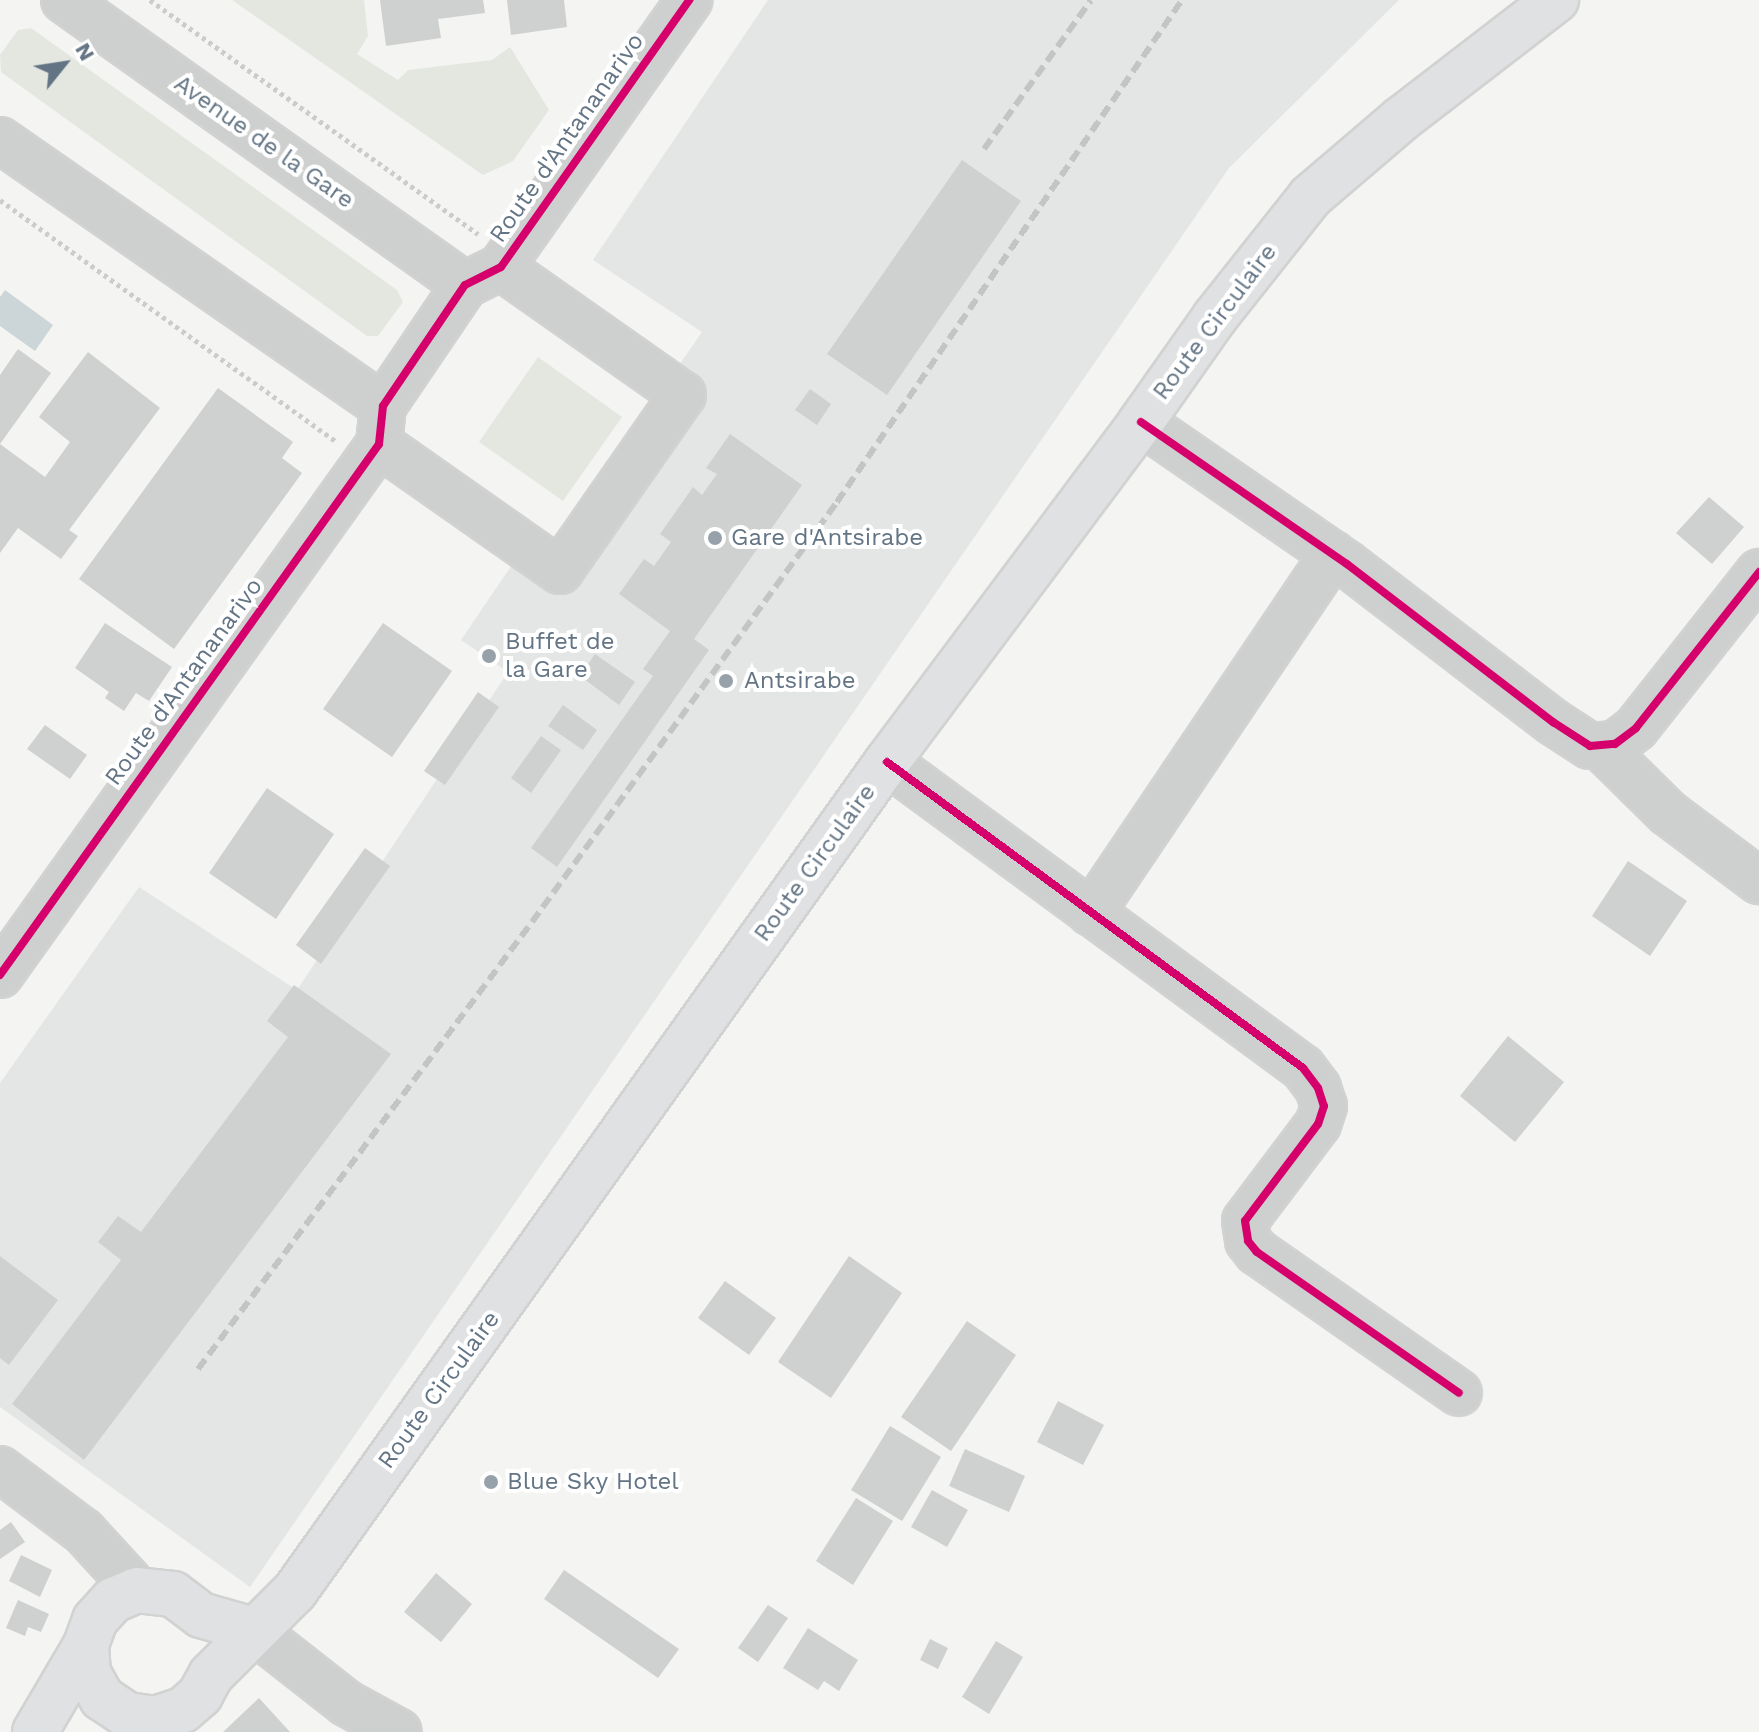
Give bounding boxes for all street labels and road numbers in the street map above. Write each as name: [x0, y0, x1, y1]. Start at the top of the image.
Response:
street label: Route d'Antananarivo: [484, 28, 650, 248]
street label: Avenue de la Gare: [168, 69, 360, 215]
street label: Route Circulaire: [1147, 238, 1283, 406]
street label: Route d'Antananarivo: [99, 573, 269, 791]
street label: Route Circulaire: [748, 779, 882, 947]
street label: Route Circulaire: [372, 1306, 506, 1474]

